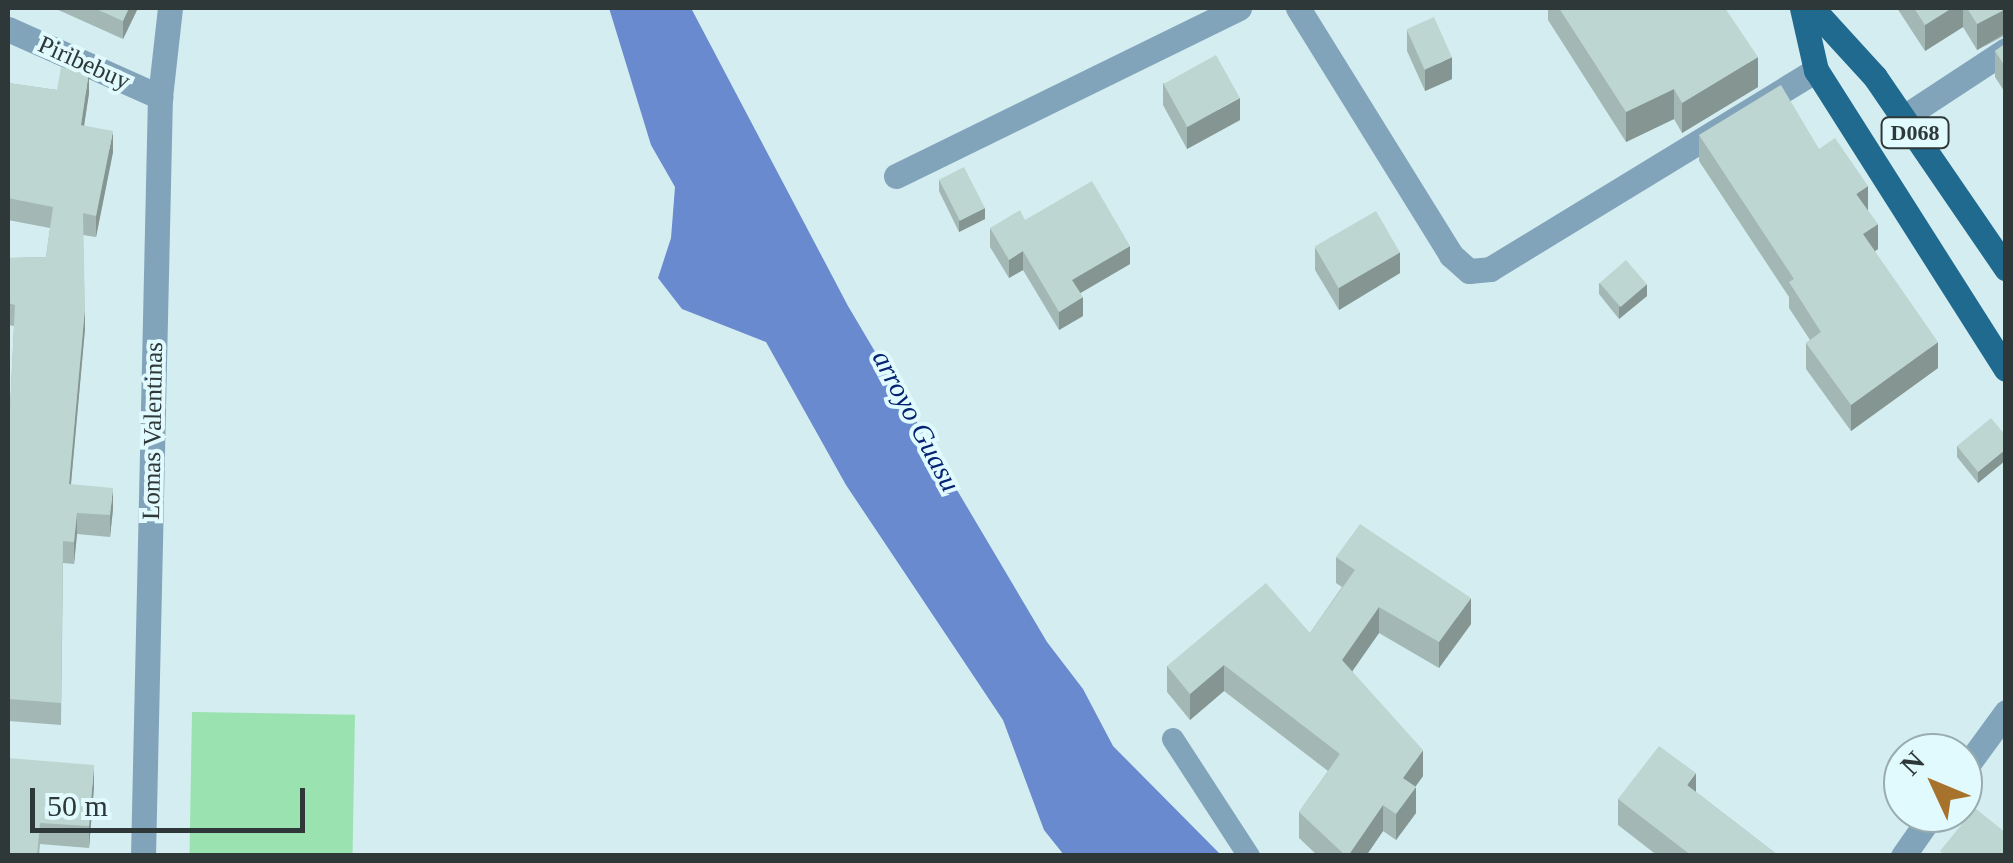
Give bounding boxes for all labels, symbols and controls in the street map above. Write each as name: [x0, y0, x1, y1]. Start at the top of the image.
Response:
street label: Piribebuy: [33, 30, 135, 96]
road number: D068: [1880, 116, 1950, 150]
street label: Lomas Valentinas: [136, 342, 170, 520]
water label: arroyo Guasu: [865, 345, 967, 497]
north arrow: [1883, 733, 1983, 833]
text: N: [1894, 745, 1931, 781]
scale bar: [35, 768, 310, 830]
text: 50 m: [47, 789, 108, 822]

